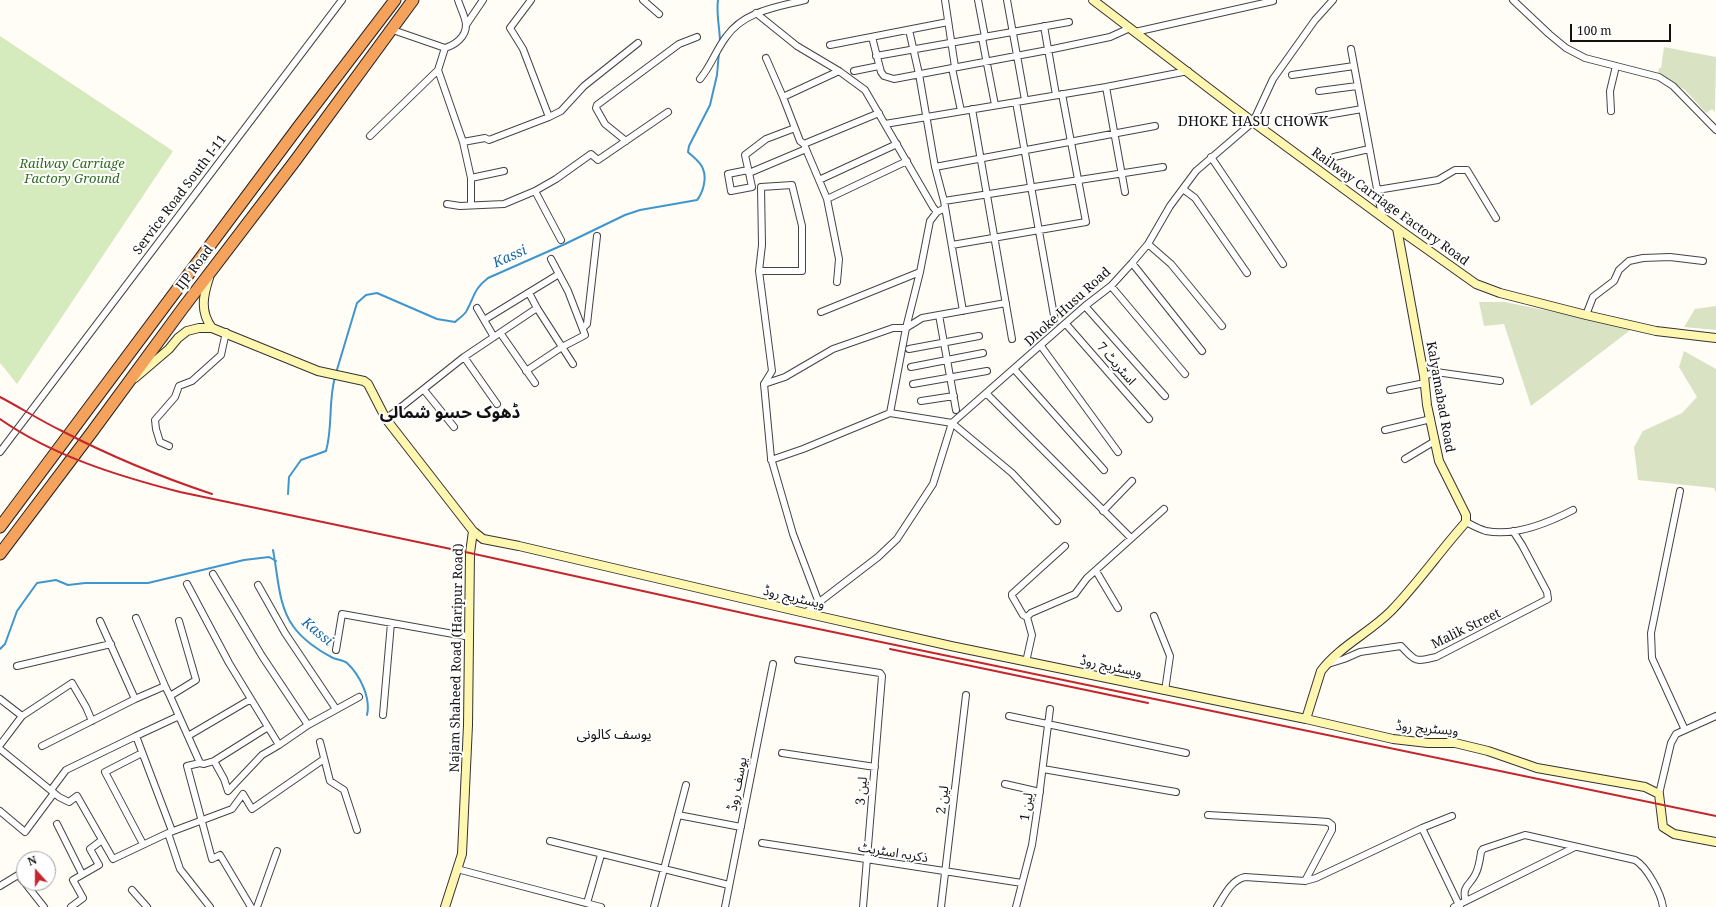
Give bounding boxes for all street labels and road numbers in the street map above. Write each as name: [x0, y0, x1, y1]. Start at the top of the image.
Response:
street label: Service Road South I-11: [130, 132, 230, 258]
street label: Railway Carriage Factory Road: [1308, 145, 1472, 269]
street label: IJP Road: [173, 243, 217, 293]
street label: Dhoke Husu Road: [1022, 264, 1114, 350]
street label: اسٹریٹ 7: [1093, 339, 1139, 389]
street label: Kalyamabad Road: [1423, 340, 1457, 454]
street label: Najam Shaheed Road (Haripur Road): [447, 543, 467, 773]
street label: ویسٹریج روڈ: [762, 583, 826, 613]
street label: Malik Street: [1429, 606, 1503, 652]
street label: ویسٹریج روڈ: [1079, 653, 1143, 681]
street label: ویسٹریج روڈ: [1395, 718, 1459, 740]
street label: یوسف روڈ: [725, 756, 751, 812]
street label: لین 3: [853, 776, 871, 806]
street label: لین 2: [934, 785, 952, 815]
street label: لین 1: [1017, 792, 1037, 822]
street label: ذکریہ اسٹریٹ: [857, 840, 929, 866]

